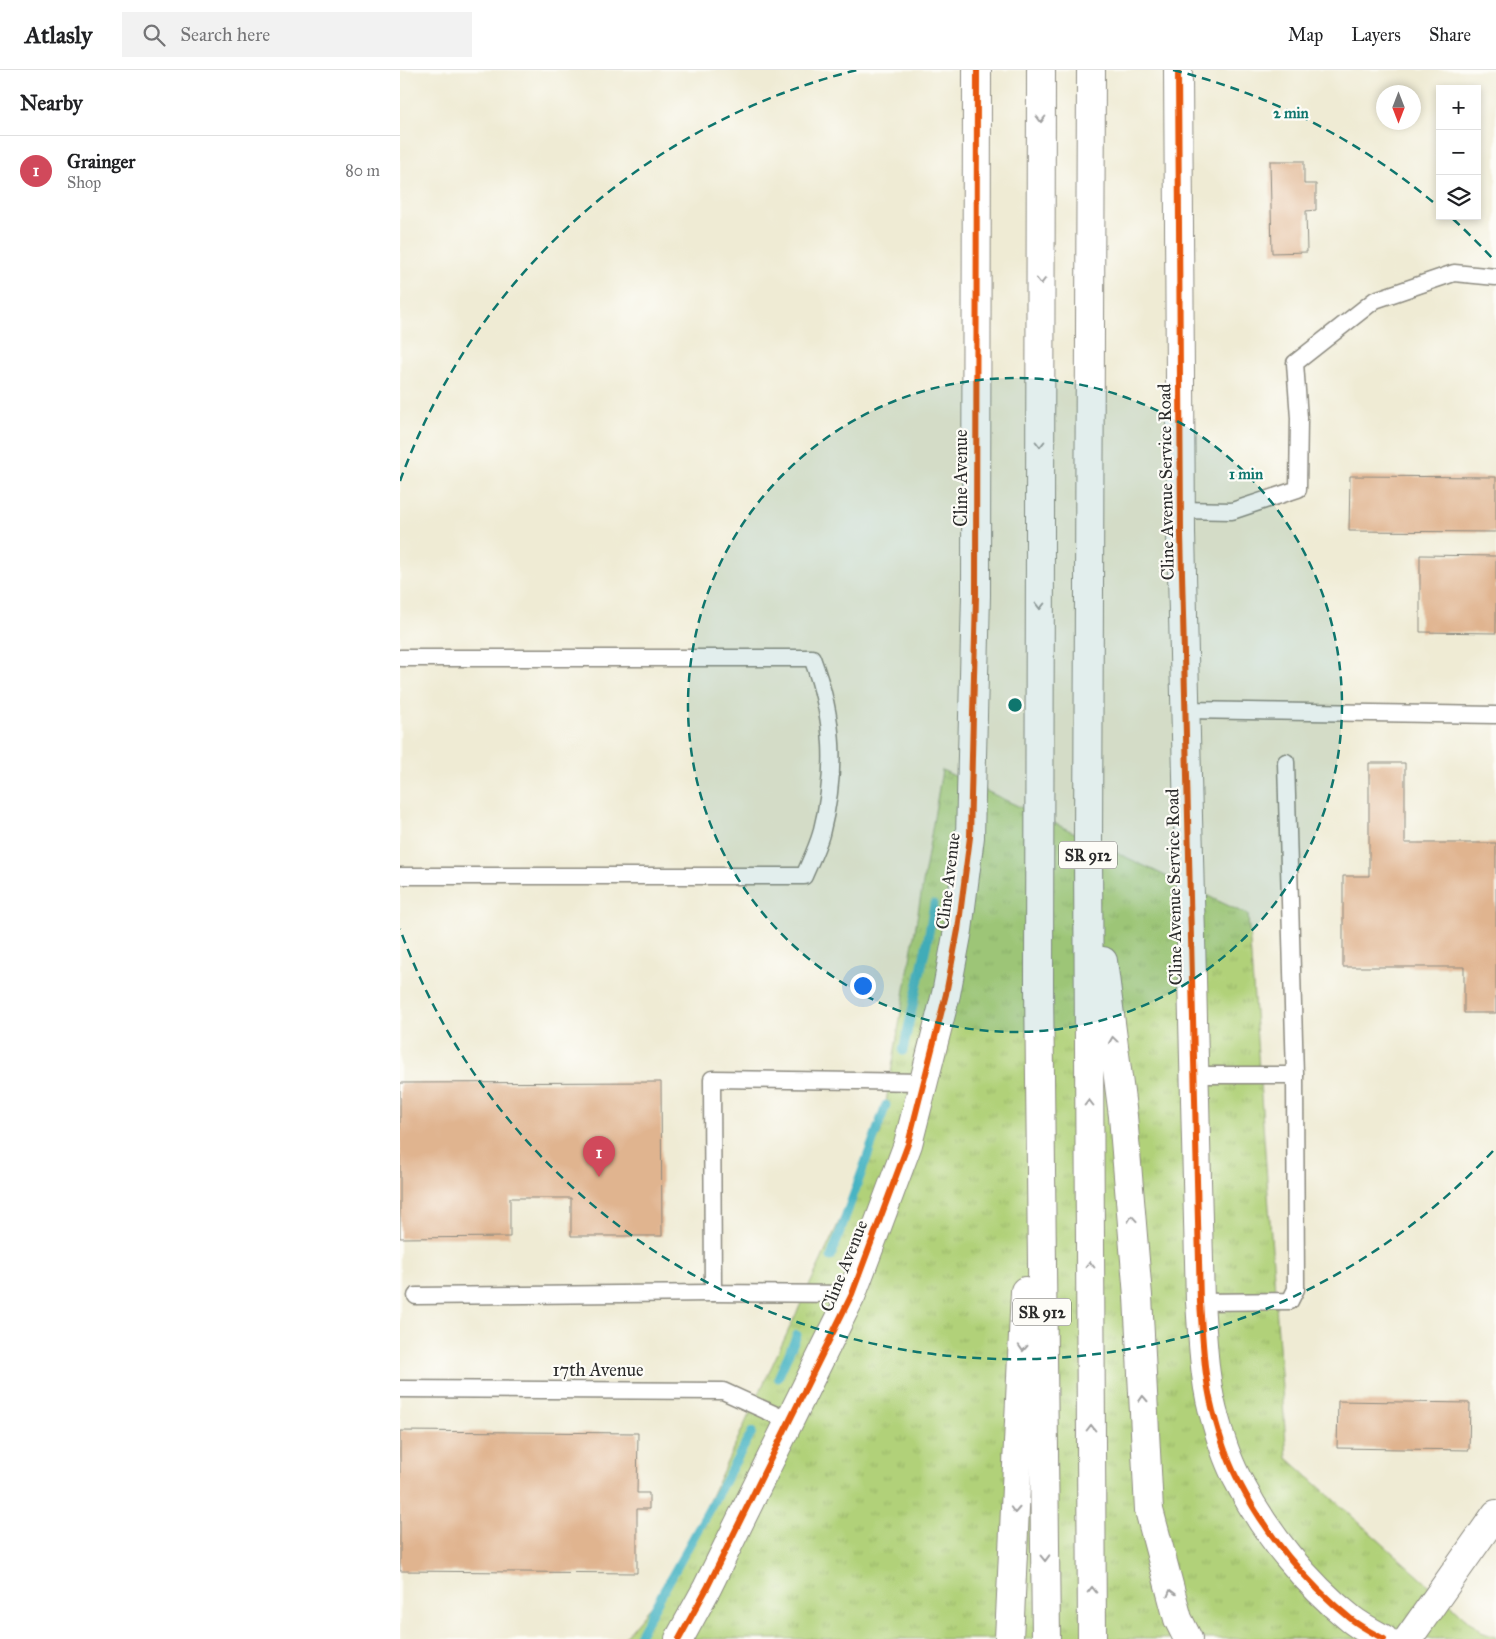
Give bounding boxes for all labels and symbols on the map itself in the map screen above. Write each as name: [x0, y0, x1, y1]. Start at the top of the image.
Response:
north arrow: [1376, 85, 1421, 130]
text: 2 min: [1273, 104, 1310, 122]
one-way arrow: [1036, 115, 1046, 123]
one-way arrow: [1036, 278, 1046, 285]
street label: Cline Avenue Service Road: [1153, 383, 1179, 581]
street label: Cline Avenue: [950, 429, 972, 527]
one-way arrow: [1035, 440, 1045, 448]
text: 1 min: [1229, 465, 1264, 483]
one-way arrow: [1035, 602, 1045, 610]
centre of rings: [1006, 696, 1024, 714]
street label: Cline Avenue Service Road: [1161, 788, 1187, 986]
street label: Cline Avenue: [931, 831, 965, 931]
road number: SR 912: [1059, 842, 1117, 868]
your location: [850, 973, 876, 999]
one-way arrow: [1109, 1036, 1119, 1045]
one-way arrow: [1084, 1099, 1094, 1106]
pin: 1: [583, 1136, 615, 1177]
one-way arrow: [1126, 1215, 1137, 1223]
street label: Cline Avenue: [816, 1217, 872, 1315]
one-way arrow: [1085, 1261, 1095, 1269]
road number: SR 912: [1013, 1298, 1071, 1326]
one-way arrow: [1017, 1344, 1028, 1352]
street label: 17th Avenue: [552, 1359, 644, 1381]
one-way arrow: [1138, 1395, 1149, 1403]
one-way arrow: [1086, 1424, 1096, 1432]
one-way arrow: [1010, 1506, 1021, 1514]
one-way arrow: [1040, 1554, 1050, 1562]
one-way arrow: [1087, 1586, 1097, 1594]
one-way arrow: [1166, 1589, 1177, 1598]

